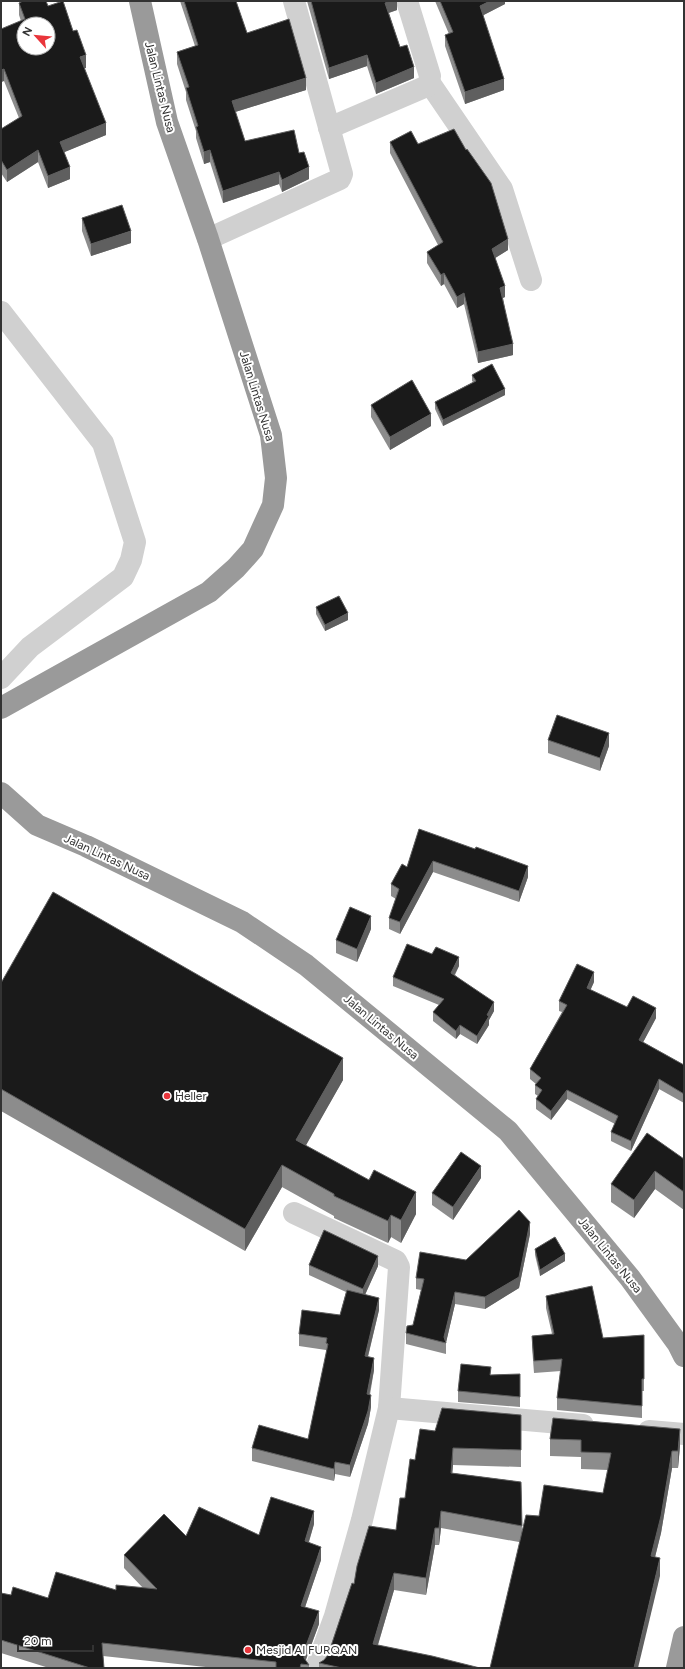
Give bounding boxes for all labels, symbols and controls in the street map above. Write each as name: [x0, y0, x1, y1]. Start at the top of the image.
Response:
north arrow: [16, 16, 56, 56]
text: N: [20, 25, 35, 38]
street label: Jalan Lintas Nusa: [142, 40, 178, 134]
street label: Jalan Lintas Nusa: [237, 349, 277, 443]
street label: Jalan Lintas Nusa: [62, 831, 152, 883]
street label: Jalan Lintas Nusa: [341, 992, 421, 1062]
place label: Heller: [175, 1089, 206, 1103]
marker: Heller: [162, 1091, 172, 1101]
street label: Jalan Lintas Nusa: [575, 1214, 645, 1296]
scale bar: [18, 1627, 93, 1653]
text: 20 m: [24, 1634, 52, 1648]
place label: Mesjid Al FURQAN: [256, 1643, 357, 1657]
marker: Mesjid Al FURQAN: [243, 1645, 253, 1655]

